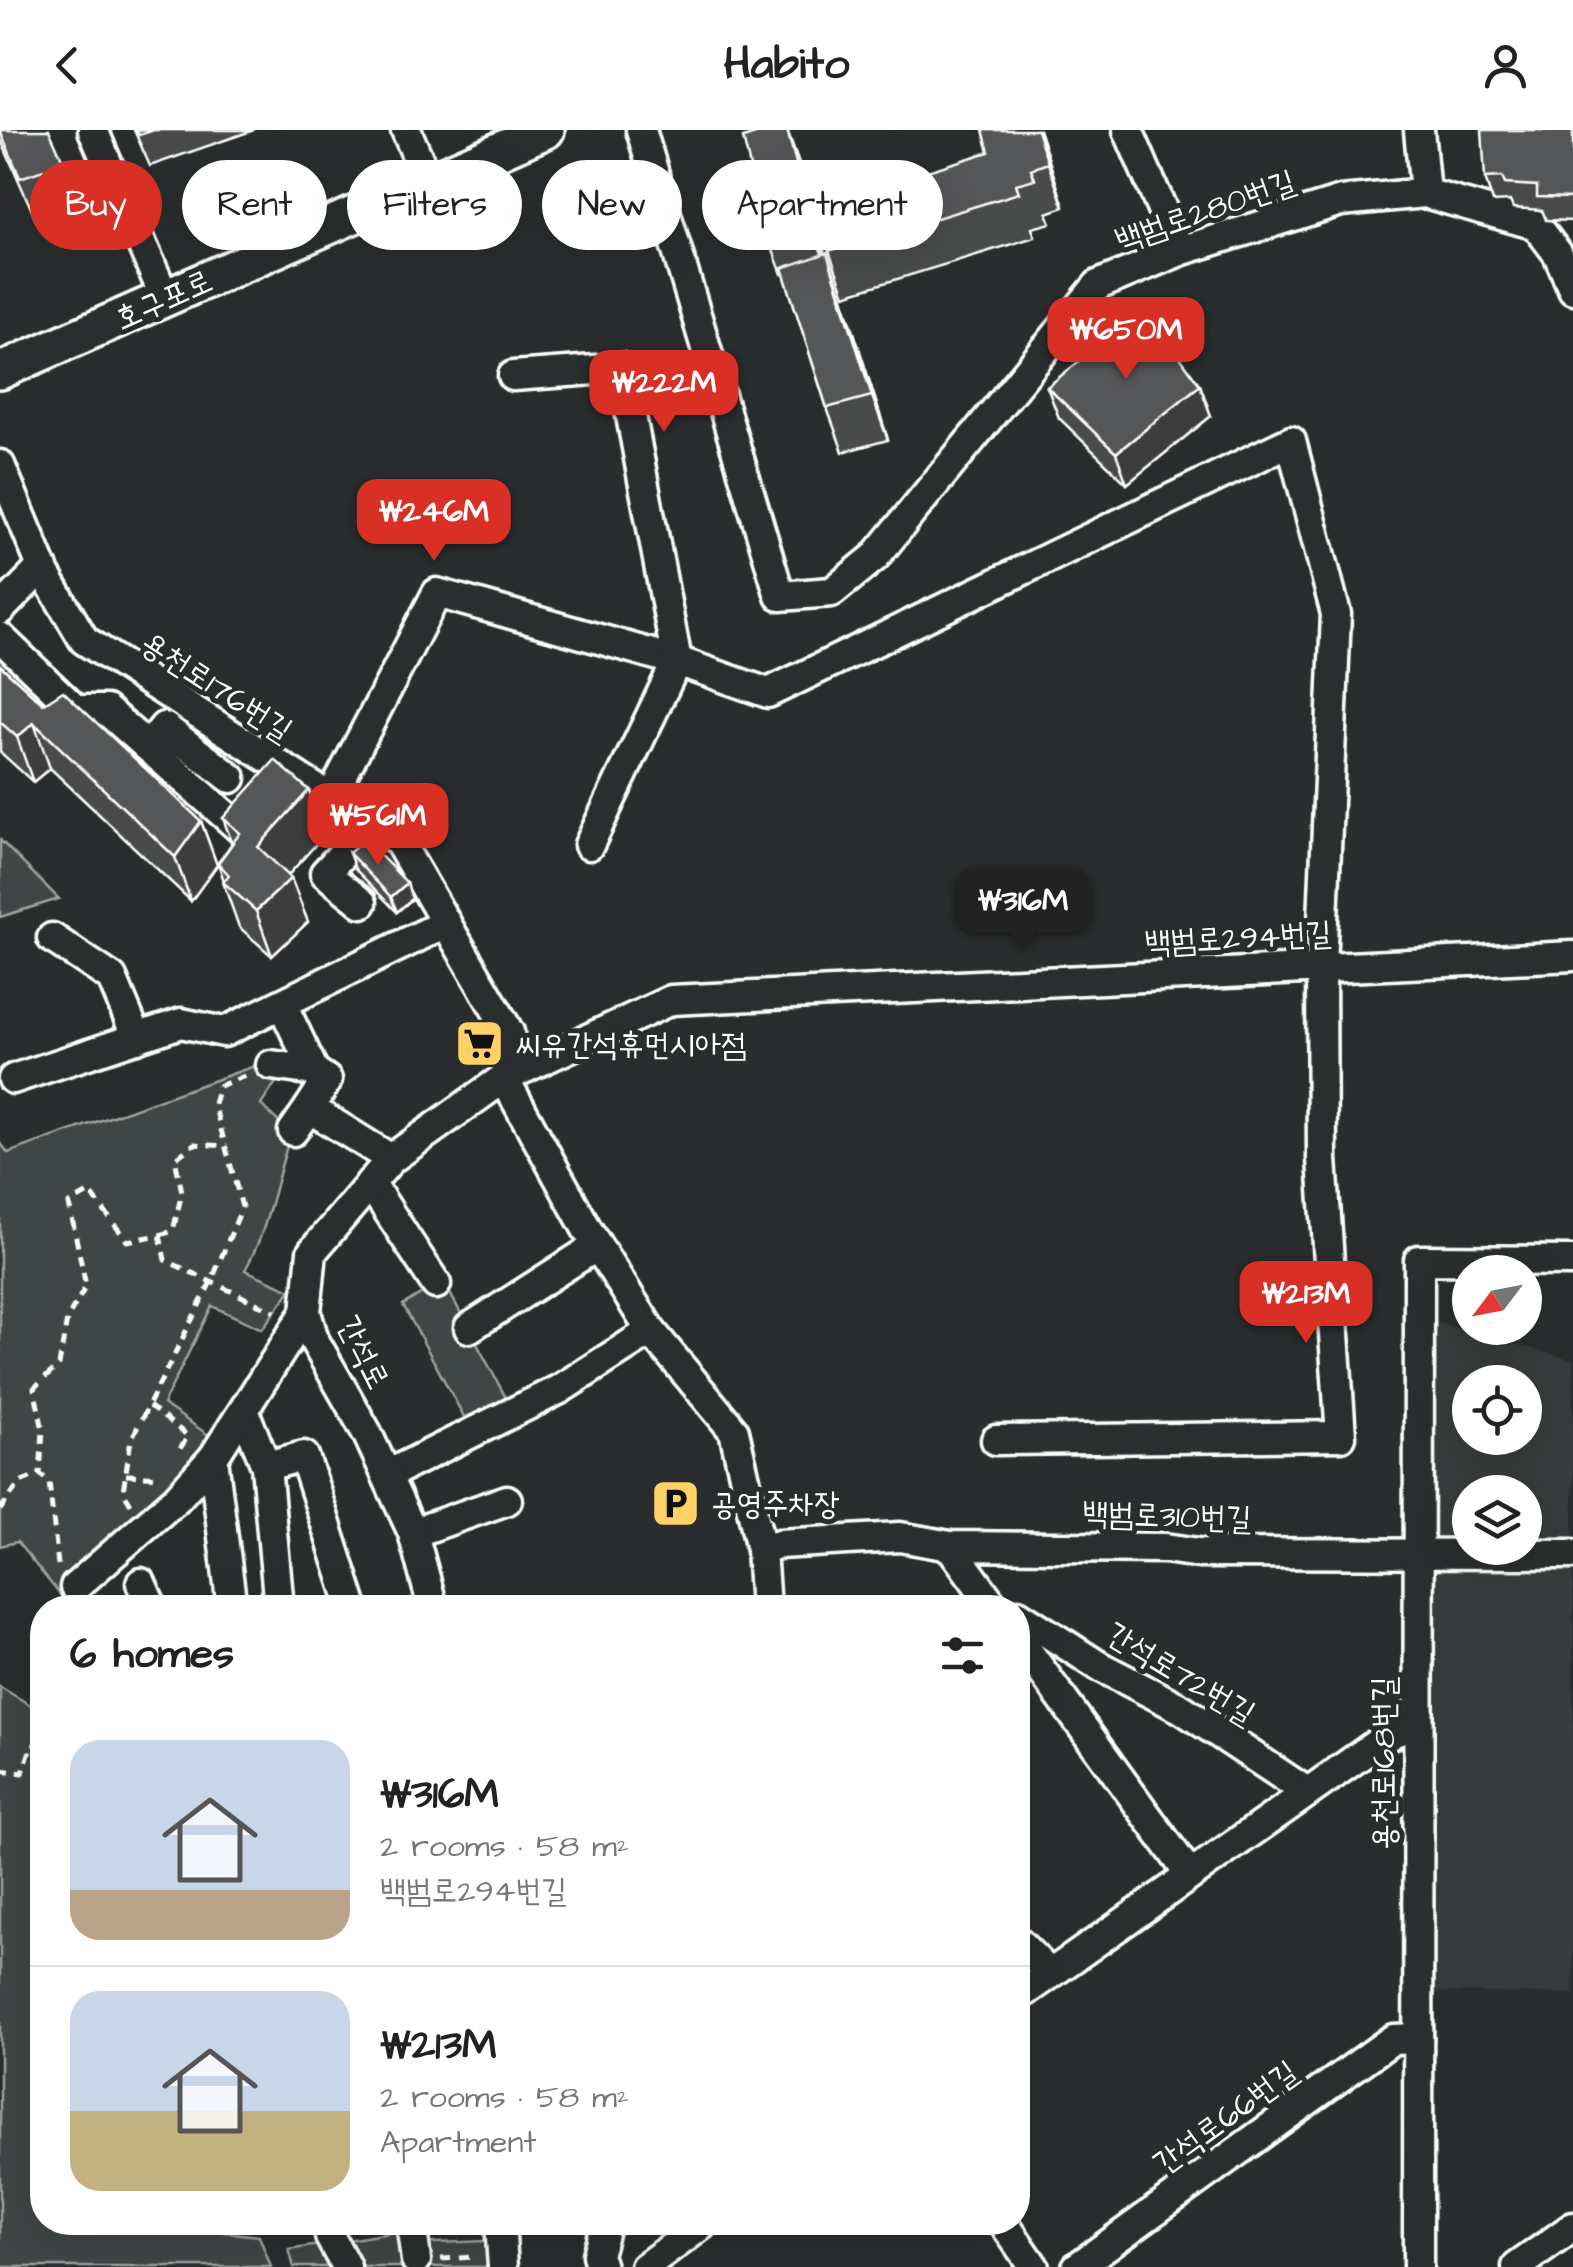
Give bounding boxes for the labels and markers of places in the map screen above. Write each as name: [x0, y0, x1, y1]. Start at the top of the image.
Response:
pin: ₩650M: [1056, 297, 1196, 382]
pin: ₩222M: [594, 350, 734, 435]
pin: ₩246M: [364, 479, 504, 564]
pin: ₩561M: [308, 783, 448, 868]
pin: ₩316M: [953, 868, 1093, 953]
supermarket icon: 씨유간석휴먼시아점: [454, 1018, 506, 1070]
place label: 씨유간석휴먼시아점: [515, 1023, 747, 1068]
pin: ₩213M: [1236, 1261, 1376, 1346]
parking icon: 공영주차장: [650, 1477, 702, 1529]
place label: 공영주차장: [711, 1482, 840, 1527]

